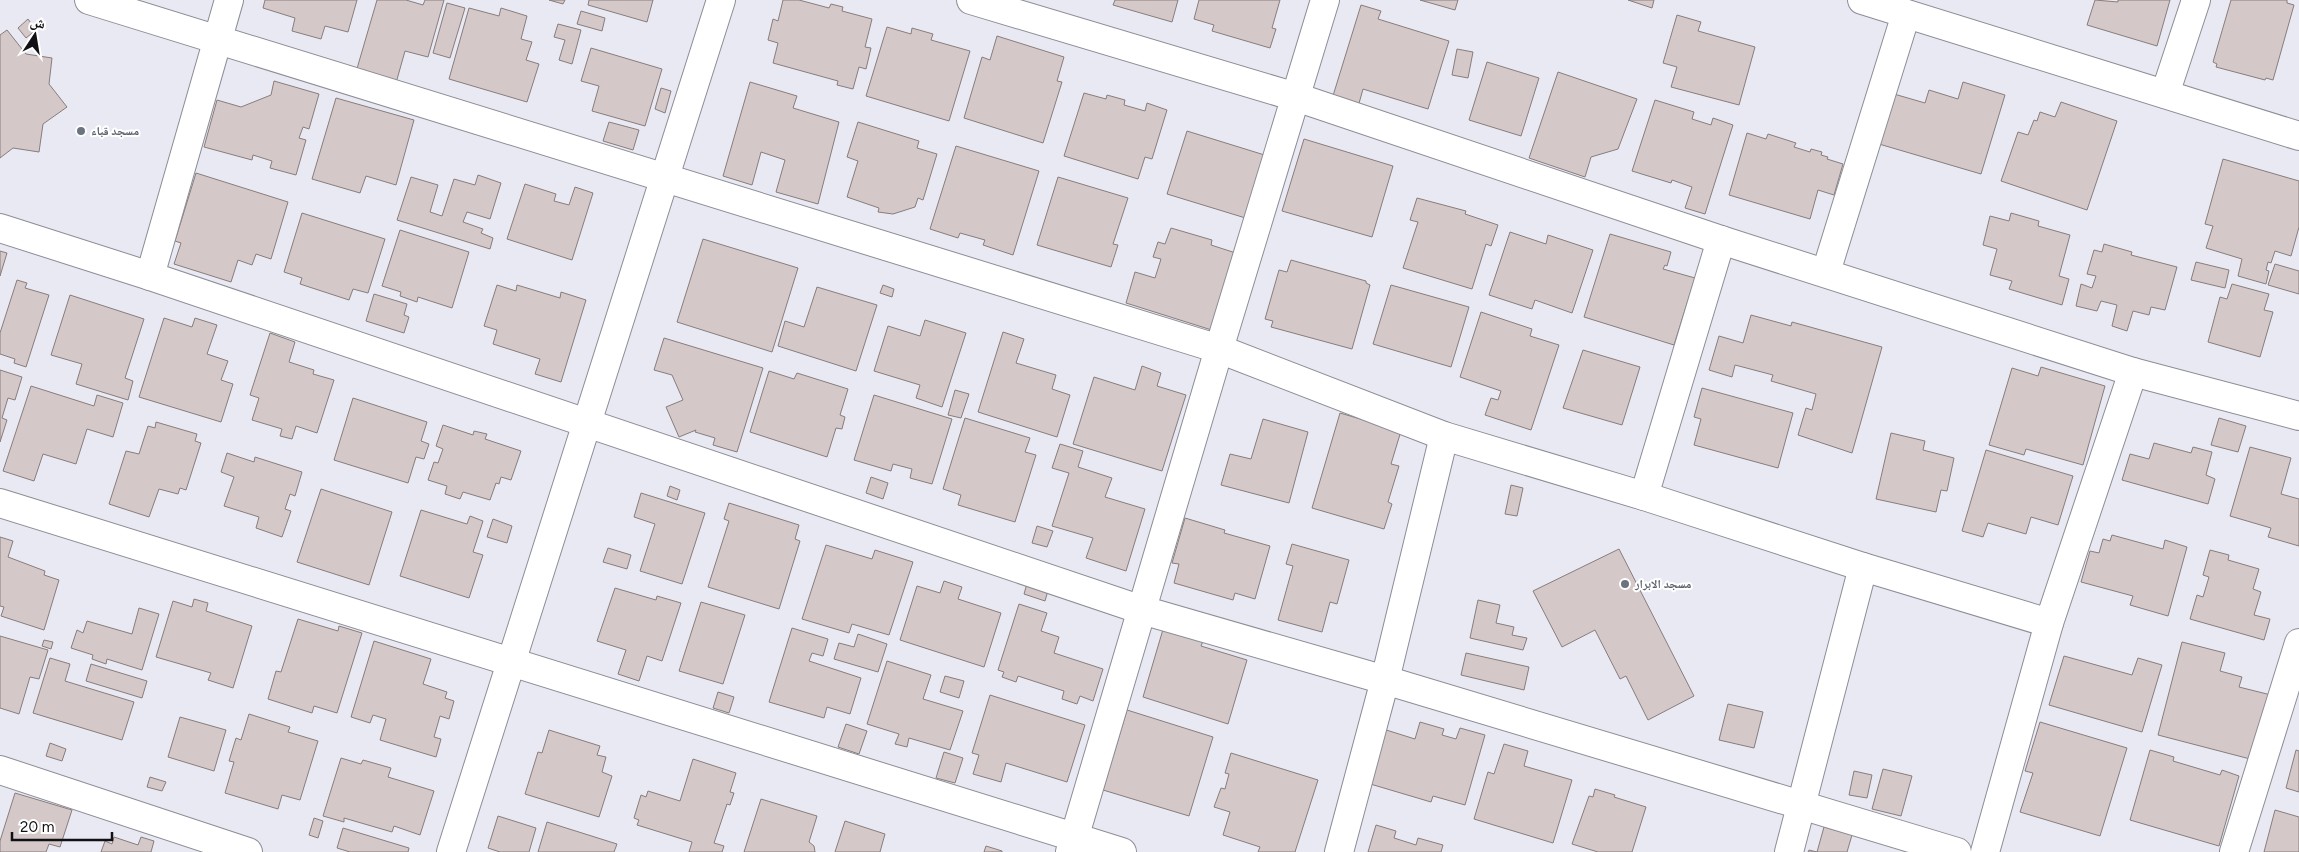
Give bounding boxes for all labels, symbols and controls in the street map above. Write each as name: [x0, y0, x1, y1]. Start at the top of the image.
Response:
north arrow: [10, 10, 60, 60]
text: ش: [29, 13, 47, 33]
place label: مسجد قباء: [91, 124, 139, 138]
marker: مسجد قباء: [75, 125, 87, 137]
place label: مسجد الابرار: [1634, 577, 1692, 591]
marker: مسجد الابرار: [1619, 578, 1631, 590]
scale bar: [12, 810, 112, 842]
text: 20 m: [20, 818, 54, 836]

